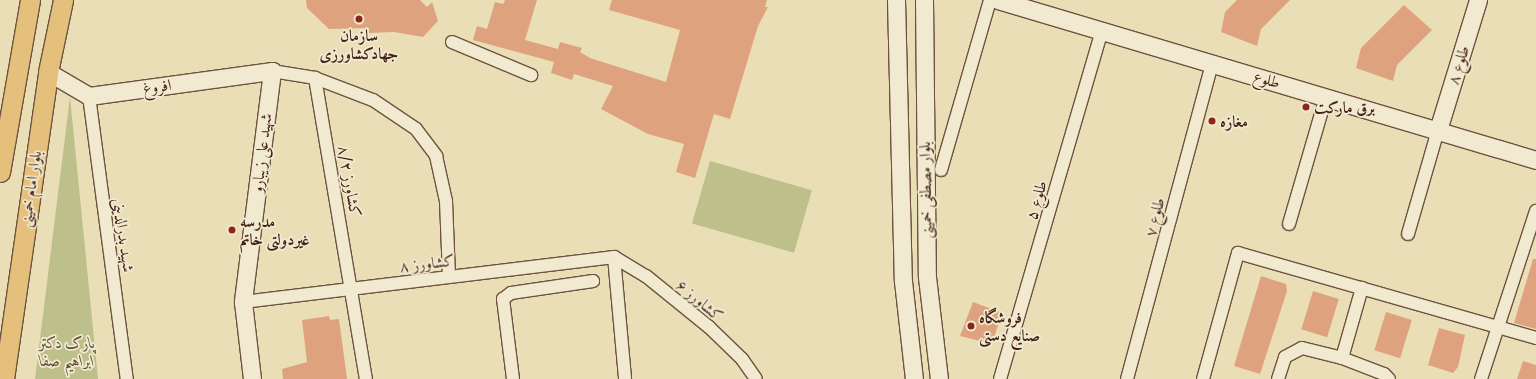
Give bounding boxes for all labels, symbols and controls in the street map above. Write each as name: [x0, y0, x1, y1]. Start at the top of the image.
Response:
marker: سازمان جهادکشاورزی: [354, 14, 364, 24]
place label: سازمان جهادکشاورزی: [319, 25, 399, 63]
street label: طلوع ۸: [1443, 43, 1473, 87]
street label: طلوع: [1251, 66, 1283, 92]
street label: افروغ: [141, 74, 173, 98]
place label: برق مارکت: [1314, 97, 1375, 117]
marker: برق مارکت: [1301, 102, 1311, 112]
place label: مغازه: [1220, 111, 1248, 131]
street label: شهید علی زیبارو: [247, 112, 275, 194]
marker: مغازه: [1207, 116, 1217, 126]
street label: بلوار مصطفی خمینی: [915, 141, 935, 239]
street label: کشاورز ۸/۲: [334, 144, 366, 218]
street label: بلوار امام خمینی: [15, 150, 45, 228]
street label: طلوع ۵: [1021, 178, 1051, 222]
street label: طلوع ۷: [1140, 195, 1168, 239]
street label: شهید بدرالدینی: [109, 197, 139, 273]
place label: مدرسه غیردولتی خاتم: [240, 211, 309, 249]
marker: مدرسه غیردولتی خاتم: [227, 225, 237, 235]
street label: کشاورز ۸: [398, 250, 456, 276]
street label: کشاورز ۶: [673, 275, 727, 325]
place label: فروشگاه صنایع دستی: [979, 307, 1040, 345]
marker: فروشگاه صنایع دستی: [966, 321, 976, 331]
park label: پارک دکتر ابراهیم صفا: [39, 332, 95, 370]

